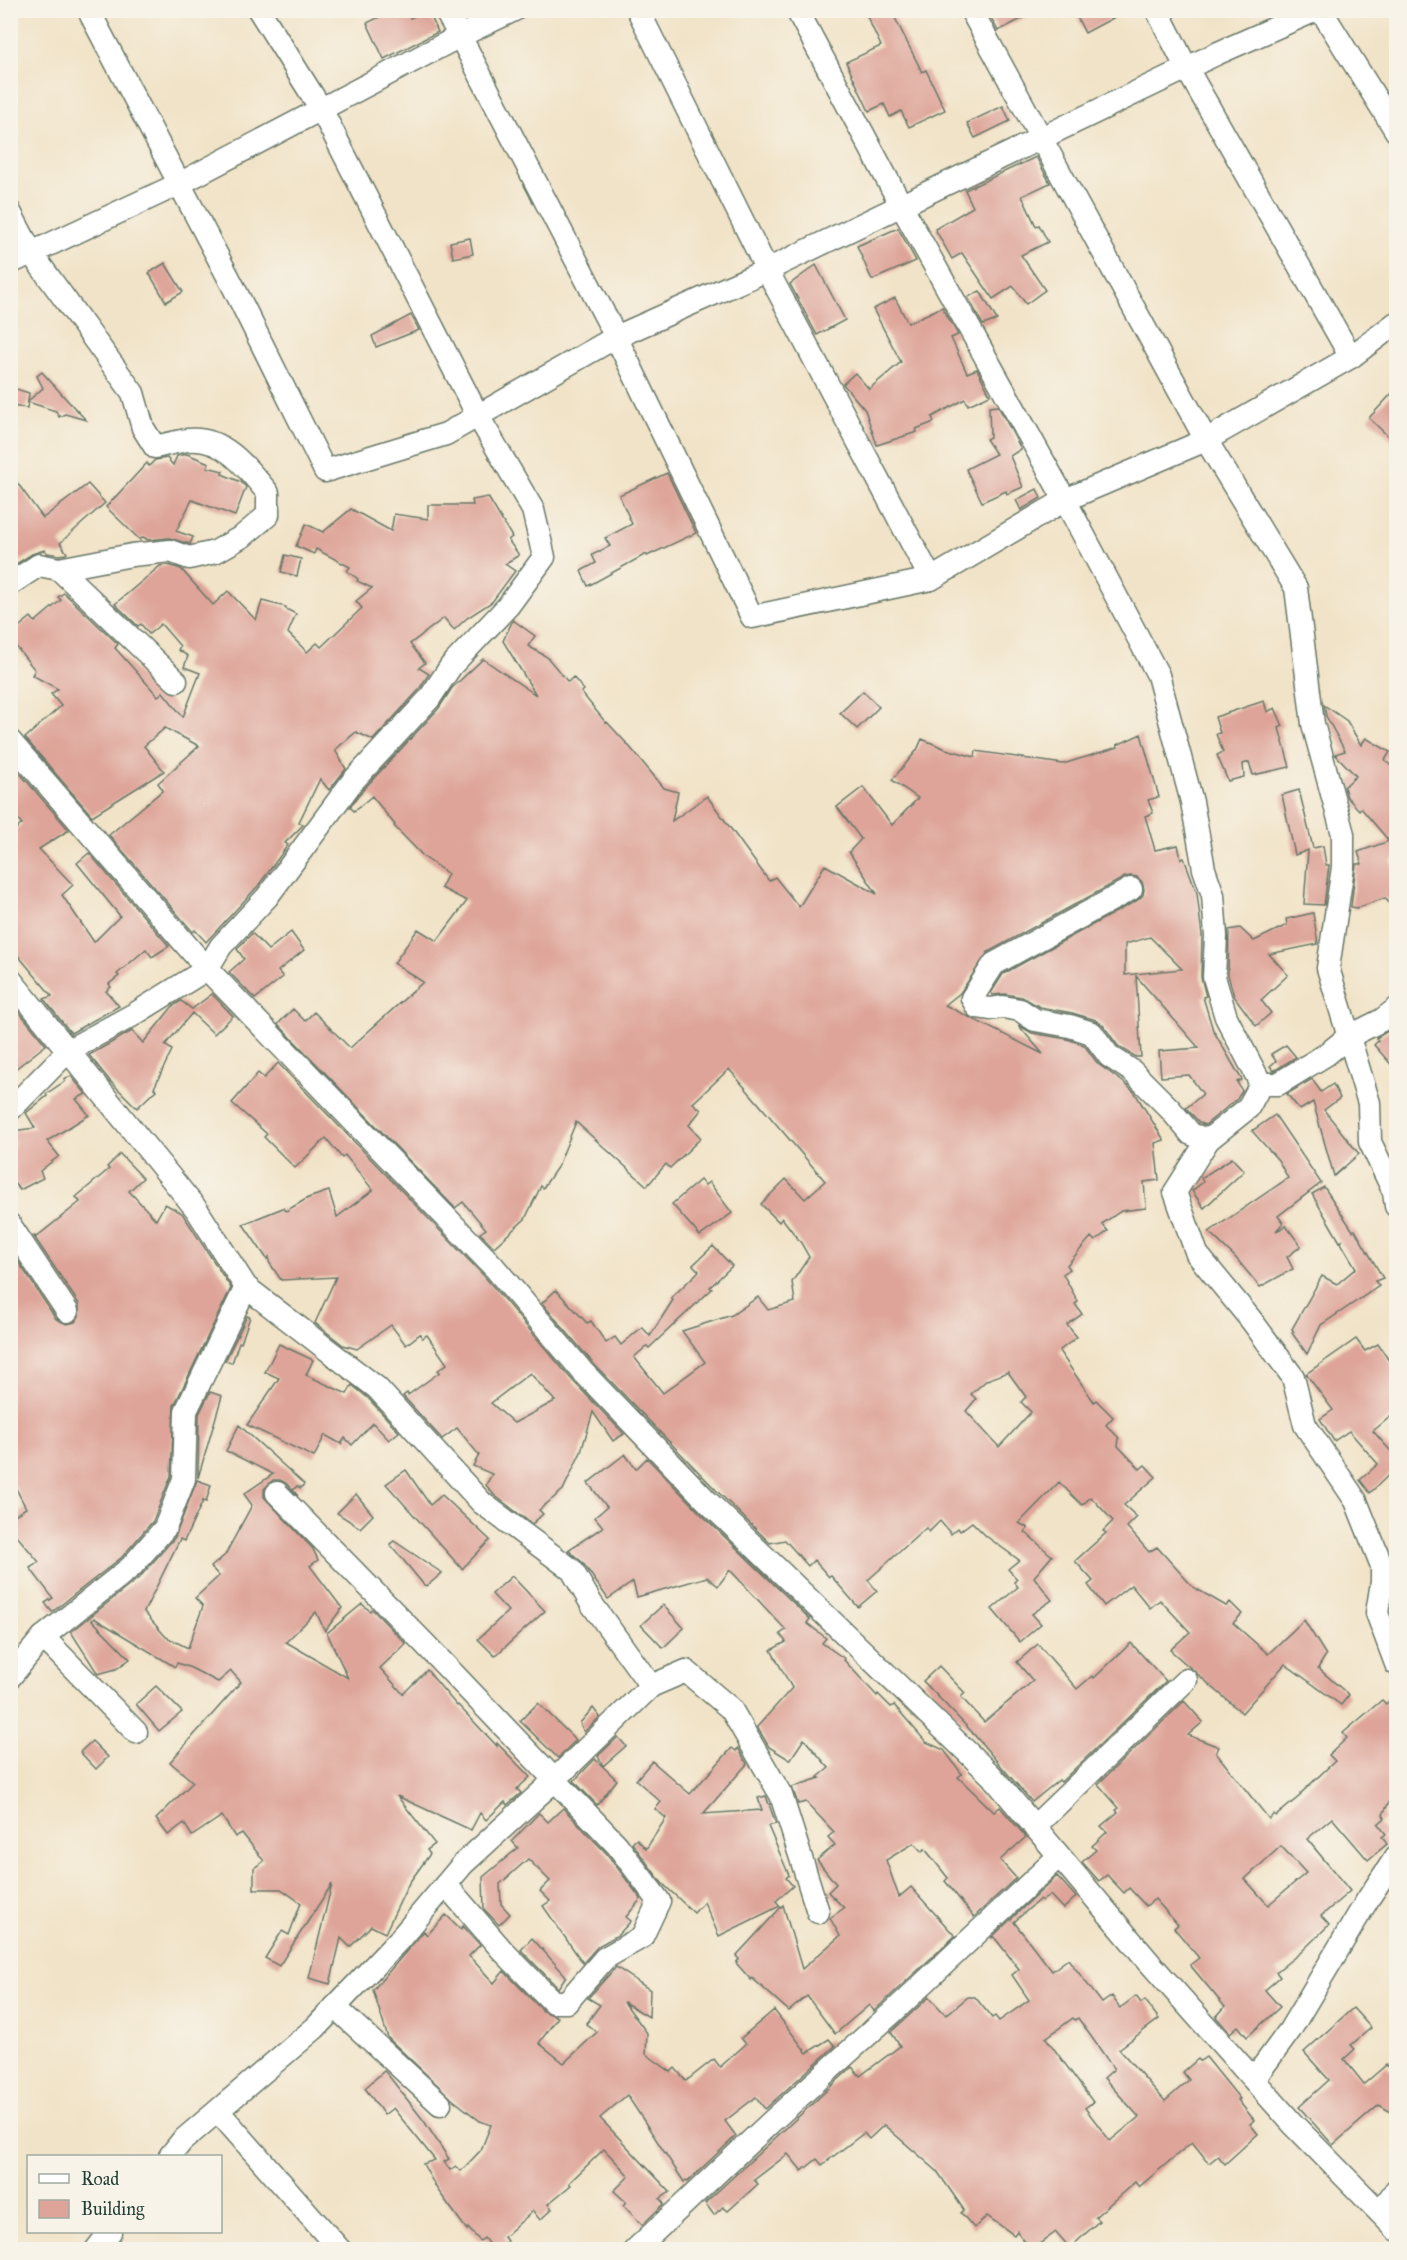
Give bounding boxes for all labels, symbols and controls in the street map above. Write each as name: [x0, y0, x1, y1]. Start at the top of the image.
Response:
legend: [27, 2155, 222, 2233]
text: Road: [81, 2168, 119, 2190]
text: Building: [81, 2198, 145, 2221]

